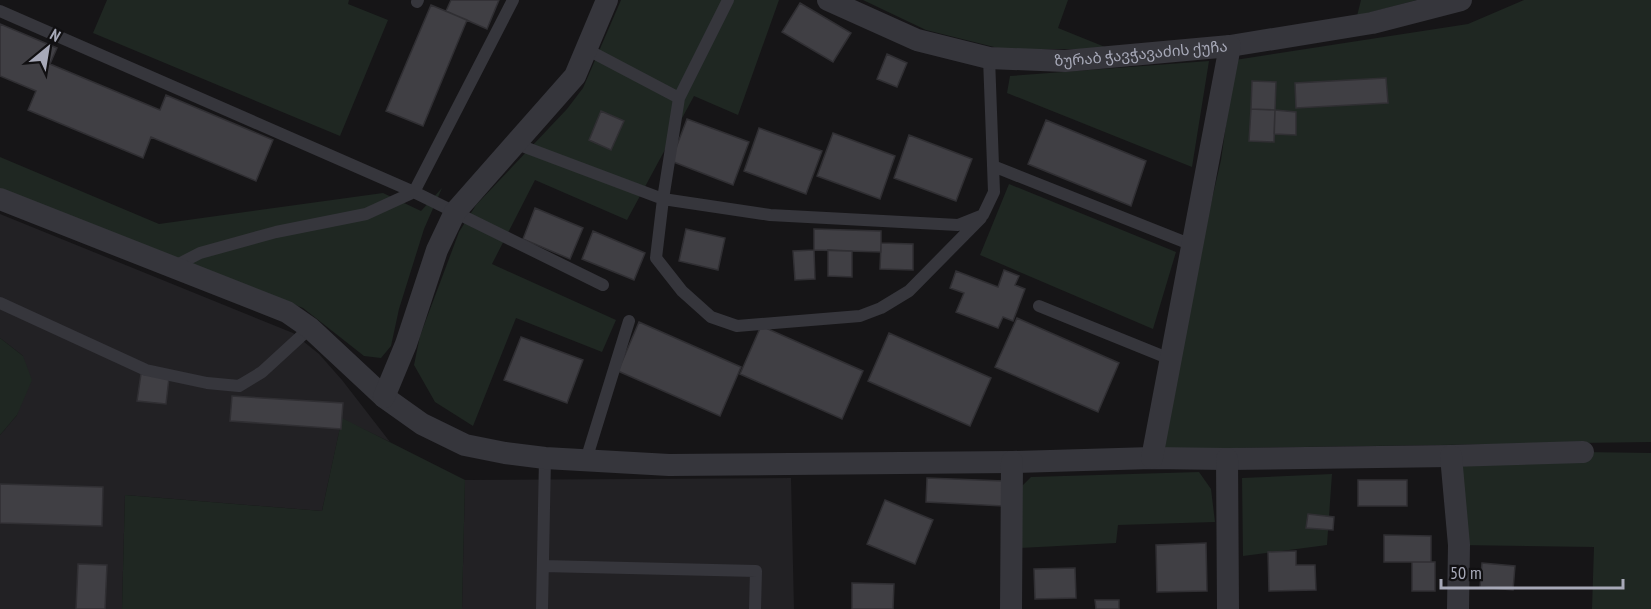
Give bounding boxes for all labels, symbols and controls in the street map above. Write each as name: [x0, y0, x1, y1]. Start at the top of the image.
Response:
north arrow: [18, 18, 78, 78]
text: N: [47, 24, 64, 46]
street label: ზურაბ ჭავჭავაძის ქუჩა: [1054, 36, 1228, 70]
scale bar: [1441, 552, 1622, 590]
text: 50 m: [1450, 561, 1482, 584]

